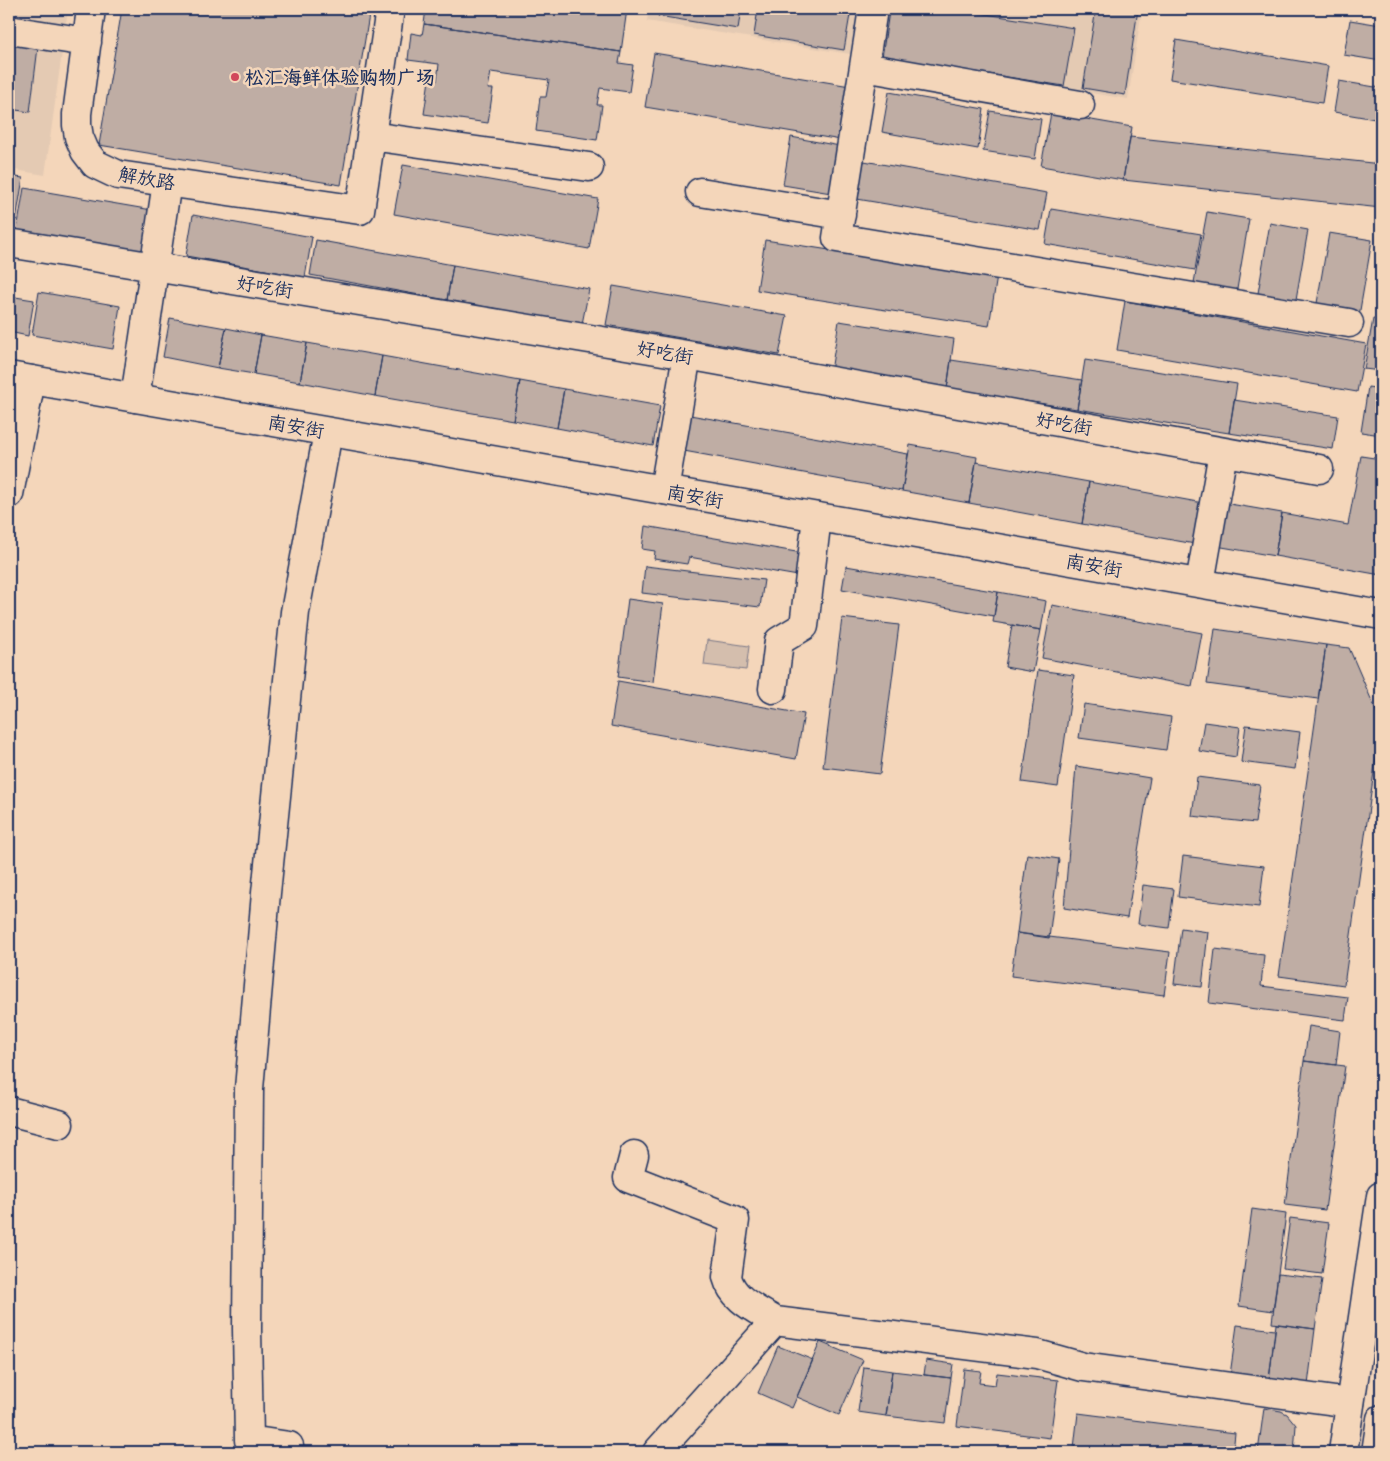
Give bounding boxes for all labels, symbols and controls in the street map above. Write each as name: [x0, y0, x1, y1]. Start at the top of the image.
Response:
place label: 松汇海鲜体验购物广场: [245, 67, 435, 89]
marker: 松汇海鲜体验购物广场: [229, 71, 241, 83]
street label: 解放路: [117, 163, 177, 195]
street label: 好吃街: [235, 272, 295, 302]
street label: 好吃街: [635, 337, 695, 369]
street label: 好吃街: [1034, 408, 1094, 440]
street label: 南安街: [266, 411, 326, 443]
street label: 南安街: [665, 481, 725, 513]
street label: 南安街: [1064, 550, 1124, 582]

